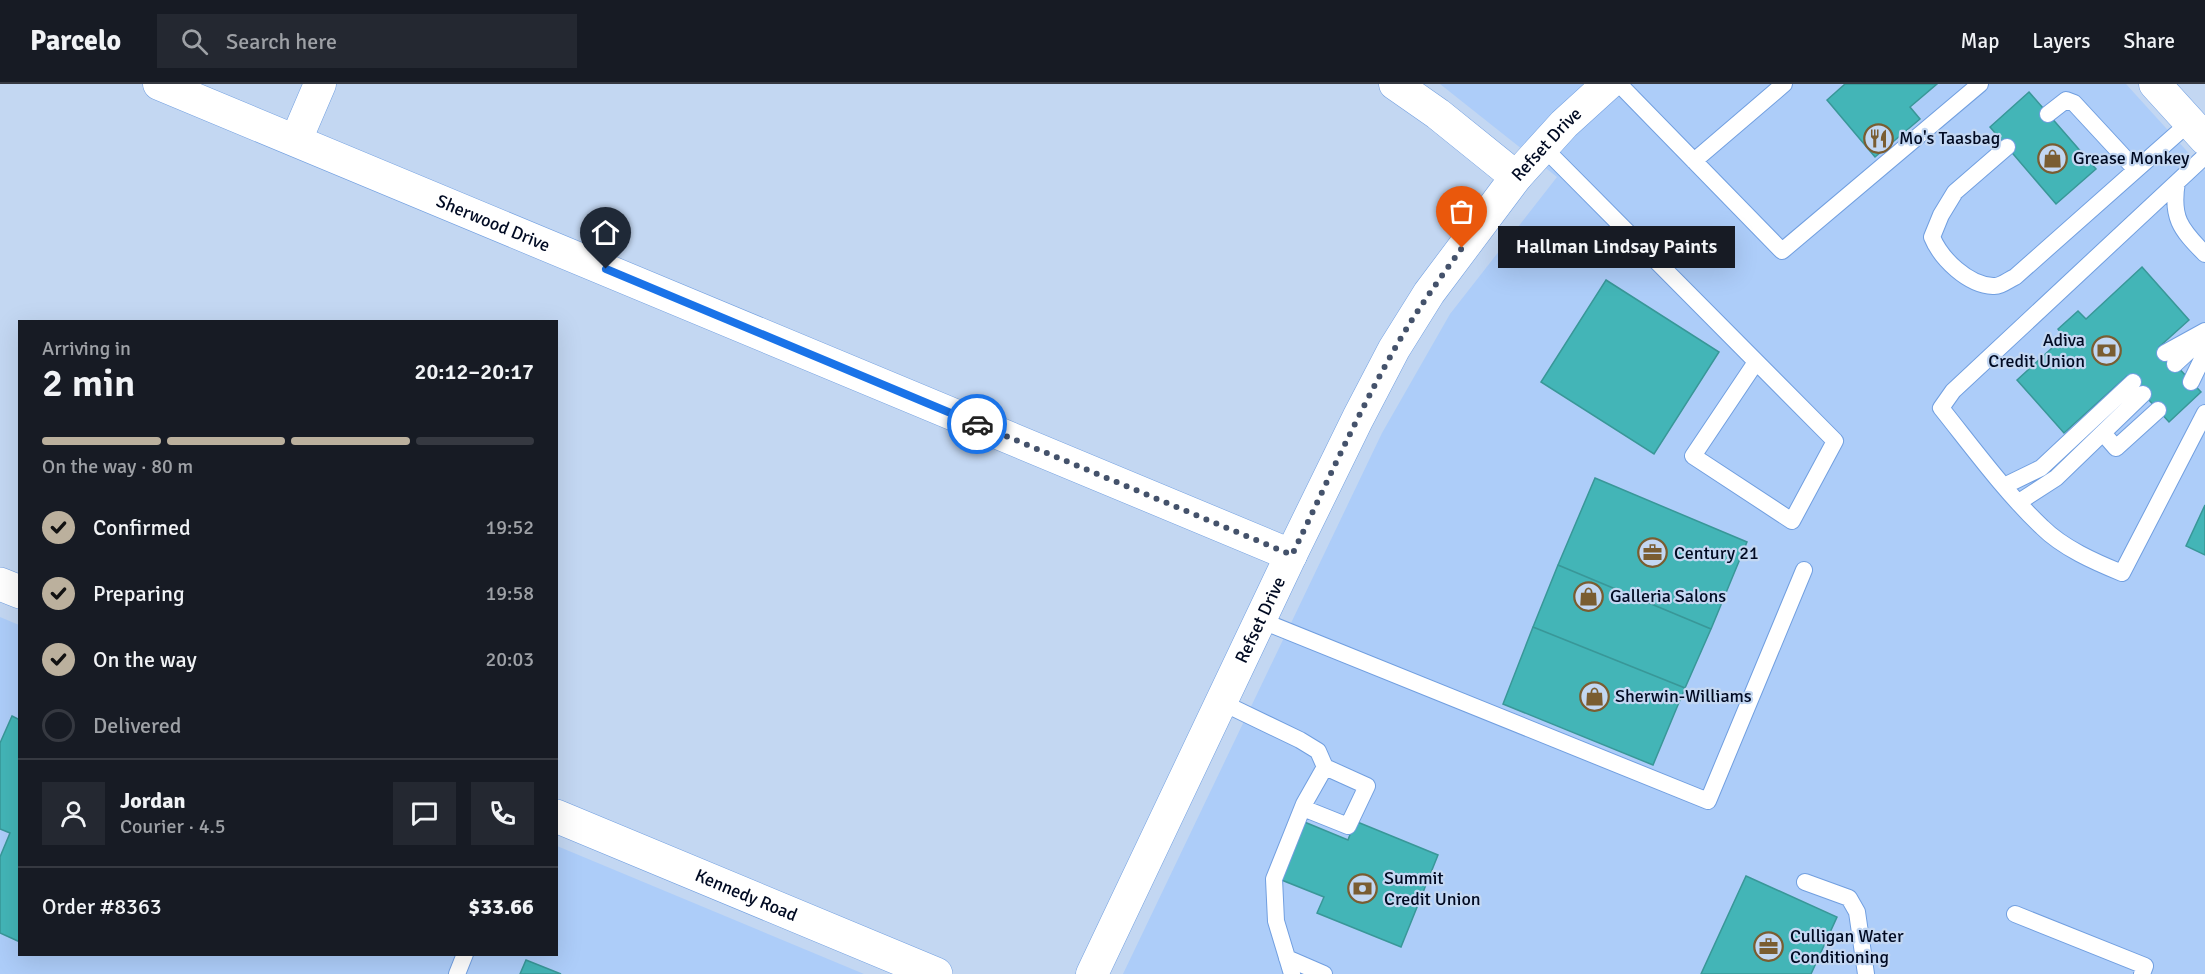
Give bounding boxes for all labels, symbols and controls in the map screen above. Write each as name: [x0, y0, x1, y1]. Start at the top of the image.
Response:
search box: [157, 14, 577, 68]
text: Parcelo: [30, 24, 121, 58]
icon: search: [178, 25, 211, 58]
text: Search here: [226, 28, 337, 55]
text: Map: [1961, 28, 1999, 54]
text: Layers: [2032, 28, 2090, 54]
text: Share: [2123, 28, 2175, 54]
street label: Refset Drive: [1507, 103, 1586, 186]
restaurant icon: Mo's Taasbag: [1862, 122, 1894, 154]
place label: Mo's Taasbag: [1899, 127, 2000, 149]
shop icon: Grease Monkey: [2036, 142, 2068, 174]
place label: Grease Monkey: [2073, 147, 2190, 169]
pin: [1436, 186, 1487, 248]
street label: Sherwood Drive: [433, 190, 553, 256]
icon: bag: [1445, 195, 1478, 228]
pin: [580, 207, 631, 269]
icon: home: [589, 216, 622, 249]
callout: Hallman Lindsay Paints: [1498, 227, 1735, 269]
text: Hallman Lindsay Paints: [1516, 234, 1717, 259]
place label: Adiva Credit Union: [1988, 329, 2085, 372]
bank icon: Adiva Credit Union: [2090, 334, 2122, 366]
text: Arriving in: [42, 336, 131, 361]
text: 20:12–20:17: [415, 358, 534, 385]
text: 2 min: [42, 359, 135, 407]
courier: [947, 394, 1007, 454]
icon: car: [961, 408, 994, 441]
text: On the way · 80 m: [42, 454, 193, 479]
icon: check: [42, 511, 75, 544]
text: Confirmed: [93, 514, 191, 541]
text: 19:52: [485, 515, 534, 540]
office icon: Century 21: [1637, 537, 1669, 569]
place label: Century 21: [1674, 542, 1759, 564]
street label: Refset Drive: [1230, 573, 1290, 667]
icon: check: [42, 577, 75, 610]
text: Preparing: [93, 580, 185, 607]
shop icon: Galleria Salons: [1573, 580, 1605, 612]
text: 19:58: [485, 581, 534, 606]
place label: Galleria Salons: [1610, 585, 1726, 607]
icon: check: [42, 643, 75, 676]
text: On the way: [93, 646, 197, 673]
text: 20:03: [485, 647, 534, 672]
shop icon: Sherwin-Williams: [1578, 680, 1610, 712]
place label: Sherwin-Williams: [1615, 685, 1752, 707]
text: Delivered: [93, 712, 181, 739]
button: person: [42, 782, 105, 845]
button: chat: [393, 782, 456, 845]
button: phone: [471, 782, 534, 845]
text: Jordan: [120, 787, 186, 814]
text: Courier · 4.5: [120, 814, 226, 839]
street label: Kennedy Road: [692, 864, 801, 926]
place label: Summit Credit Union: [1384, 867, 1481, 910]
bank icon: Summit Credit Union: [1347, 872, 1379, 904]
text: Order #8363: [42, 893, 162, 920]
text: $33.66: [468, 893, 534, 920]
place label: Culligan Water Conditioning: [1790, 925, 1904, 968]
office icon: Culligan Water Conditioning: [1753, 930, 1785, 962]

